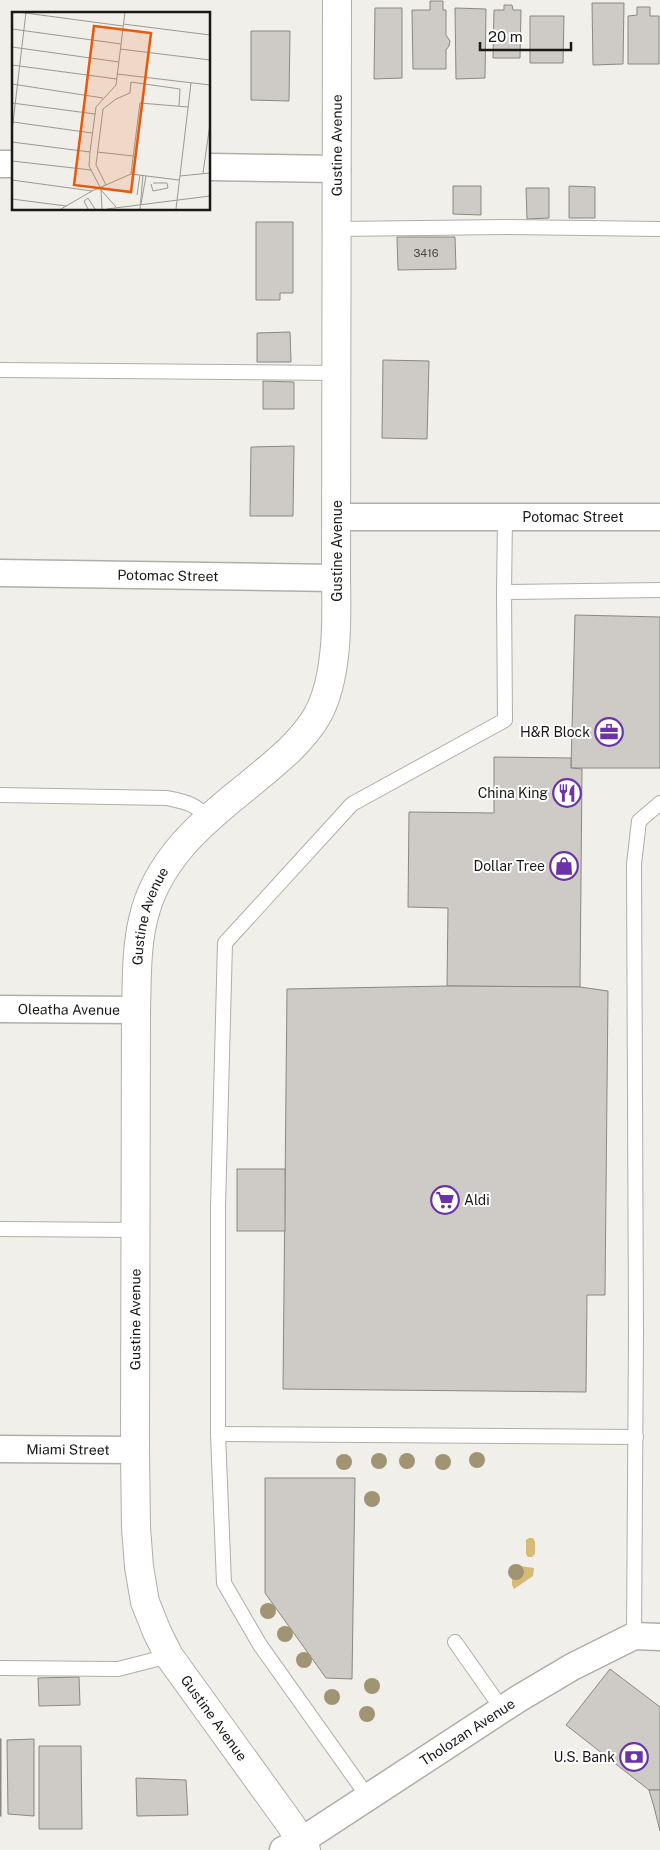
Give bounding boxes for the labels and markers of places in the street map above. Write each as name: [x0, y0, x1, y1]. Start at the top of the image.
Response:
office icon: H&R Block: [594, 717, 624, 747]
place label: H&R Block: [520, 724, 590, 740]
restaurant icon: China King: [552, 778, 582, 808]
place label: China King: [478, 785, 548, 801]
shop icon: Dollar Tree: [549, 851, 579, 881]
place label: Dollar Tree: [473, 858, 545, 874]
supermarket icon: Aldi: [430, 1185, 460, 1215]
place label: Aldi: [464, 1192, 490, 1208]
bank icon: U.S. Bank: [619, 1742, 649, 1772]
place label: U.S. Bank: [554, 1749, 615, 1765]

